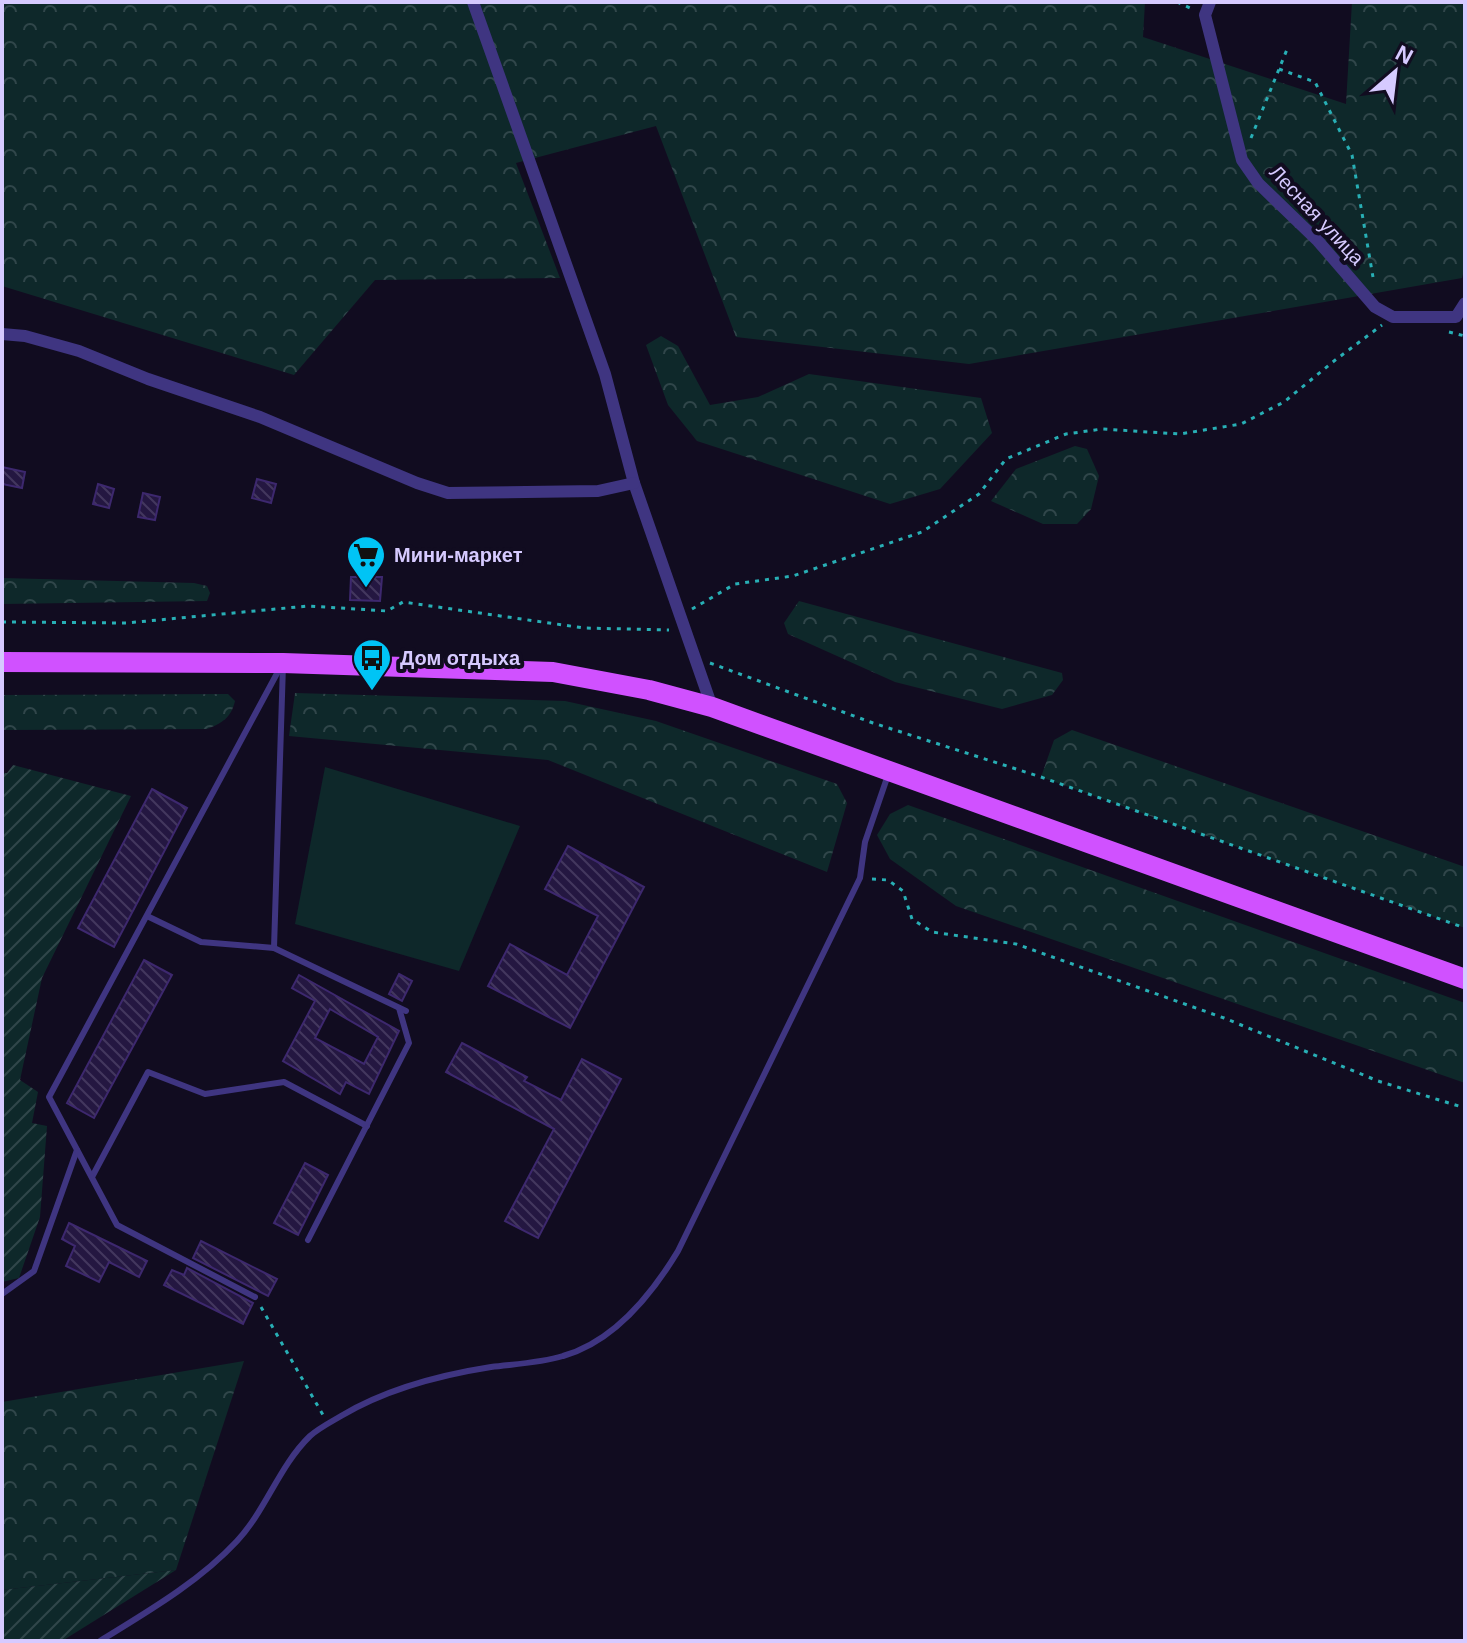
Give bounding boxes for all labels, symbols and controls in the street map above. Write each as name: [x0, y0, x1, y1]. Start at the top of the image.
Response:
north arrow: [1355, 32, 1435, 112]
text: N: [1391, 40, 1417, 70]
street label: Лесная улица: [1265, 161, 1369, 270]
supermarket icon: Мини-маркет: [345, 534, 387, 589]
place label: Мини-маркет: [394, 544, 523, 566]
bus stop icon: Дом отдыха: [351, 637, 393, 692]
place label: Дом отдыха: [400, 647, 521, 669]

